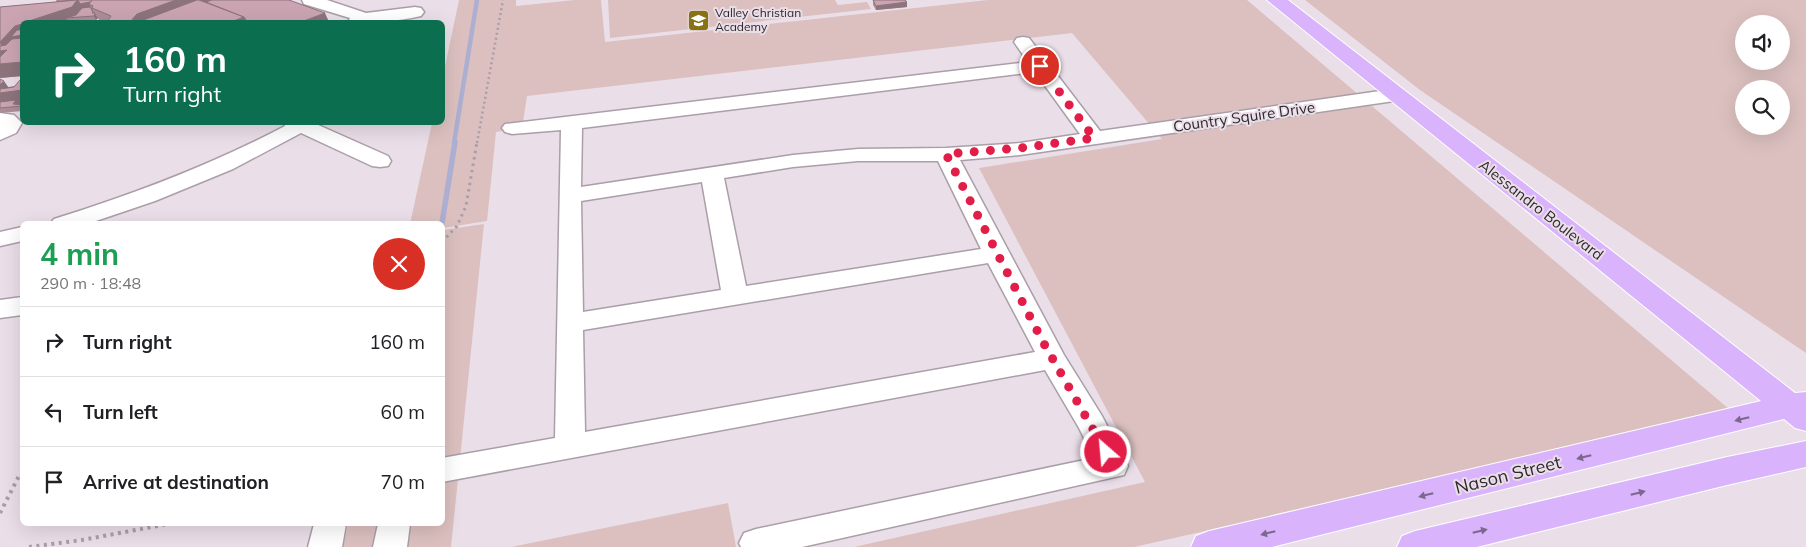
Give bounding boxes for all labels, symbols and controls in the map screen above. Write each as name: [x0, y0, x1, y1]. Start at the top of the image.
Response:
place label: Valley Christian Academy: [715, 5, 801, 34]
school or university icon: Valley Christian Academy: [687, 8, 711, 32]
map controls: [1735, 15, 1790, 135]
button: sound: [1735, 15, 1790, 70]
text: 160 m: [123, 37, 227, 81]
icon: right: [40, 40, 105, 105]
pin: [1019, 45, 1061, 87]
icon: arrive: [1026, 52, 1054, 80]
text: Turn right: [123, 80, 221, 108]
button: search: [1735, 80, 1790, 135]
street label: Country Squire Drive: [1172, 97, 1316, 136]
street label: Alessandro Boulevard: [1475, 155, 1607, 264]
text: 4 min: [40, 235, 119, 273]
button: close: [373, 238, 425, 290]
text: 290 m · 18:48: [40, 273, 141, 293]
icon: right: [40, 328, 68, 356]
text: Turn right: [83, 330, 172, 354]
text: 160 m: [369, 330, 425, 354]
icon: left: [40, 398, 68, 426]
text: Turn left: [83, 400, 158, 424]
text: 60 m: [381, 400, 425, 424]
one-way arrow: [1734, 415, 1749, 423]
position arrow: [1079, 425, 1131, 477]
street label: Nason Street: [1452, 450, 1563, 499]
one-way arrow: [1576, 453, 1591, 461]
icon: arrive: [40, 468, 68, 496]
text: Arrive at destination: [83, 470, 269, 494]
text: 70 m: [381, 470, 425, 494]
one-way arrow: [1630, 489, 1645, 497]
one-way arrow: [1418, 491, 1433, 499]
one-way arrow: [1472, 527, 1487, 535]
one-way arrow: [1260, 529, 1275, 537]

